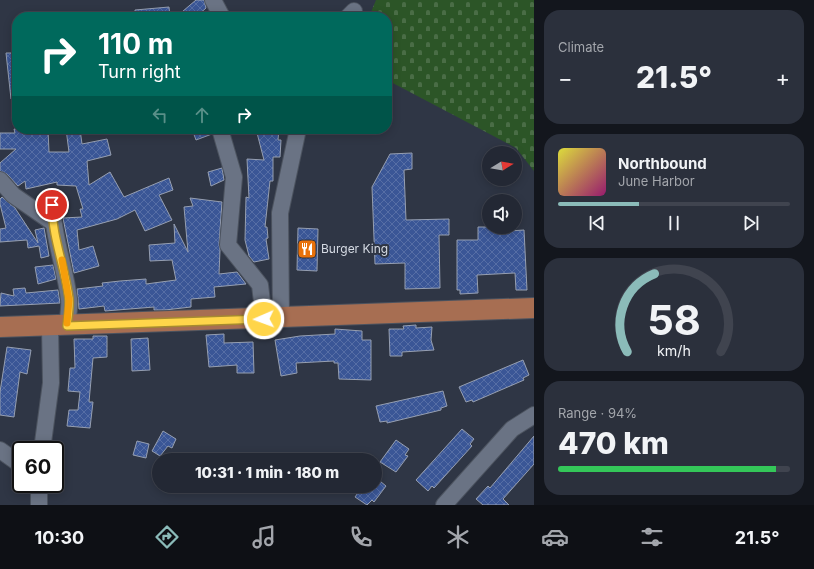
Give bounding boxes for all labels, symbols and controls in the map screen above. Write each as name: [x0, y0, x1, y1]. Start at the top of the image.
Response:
text: 110 m: [98, 27, 173, 61]
icon: right: [32, 28, 84, 80]
text: Climate: [558, 39, 604, 55]
text: 21.5°: [636, 59, 712, 95]
text: Turn right: [98, 61, 181, 82]
text: −: [558, 65, 573, 91]
text: +: [775, 65, 790, 91]
icon: left: [149, 104, 171, 126]
icon: ahead: [191, 104, 213, 126]
icon: right: [233, 104, 255, 126]
north arrow: [482, 146, 522, 186]
map controls: [482, 146, 522, 234]
text: Northbound: [618, 154, 707, 173]
text: June Harbor: [618, 173, 695, 189]
pin: [35, 188, 69, 222]
icon: arrive: [41, 194, 63, 216]
button: sound: [482, 194, 522, 234]
icon: previous: [586, 212, 608, 234]
icon: pause: [663, 212, 685, 234]
icon: next: [740, 212, 762, 234]
restaurant icon: Burger King: [296, 238, 318, 260]
place label: Burger King: [321, 241, 388, 256]
text: 58: [647, 295, 701, 345]
position arrow: [243, 298, 285, 340]
text: km/h: [657, 342, 691, 359]
text: Range · 94%: [558, 405, 637, 421]
text: 470 km: [558, 425, 669, 461]
speed limit sign: 60: [12, 441, 64, 493]
text: 10:31 · 1 min · 180 m: [195, 463, 339, 482]
icon: directions: [153, 523, 181, 551]
icon: music: [250, 523, 278, 551]
icon: phone: [347, 523, 375, 551]
icon: climate: [444, 523, 472, 551]
icon: car: [541, 523, 569, 551]
icon: filters: [638, 523, 666, 551]
text: 10:30: [34, 527, 84, 548]
text: 21.5°: [735, 527, 780, 548]

